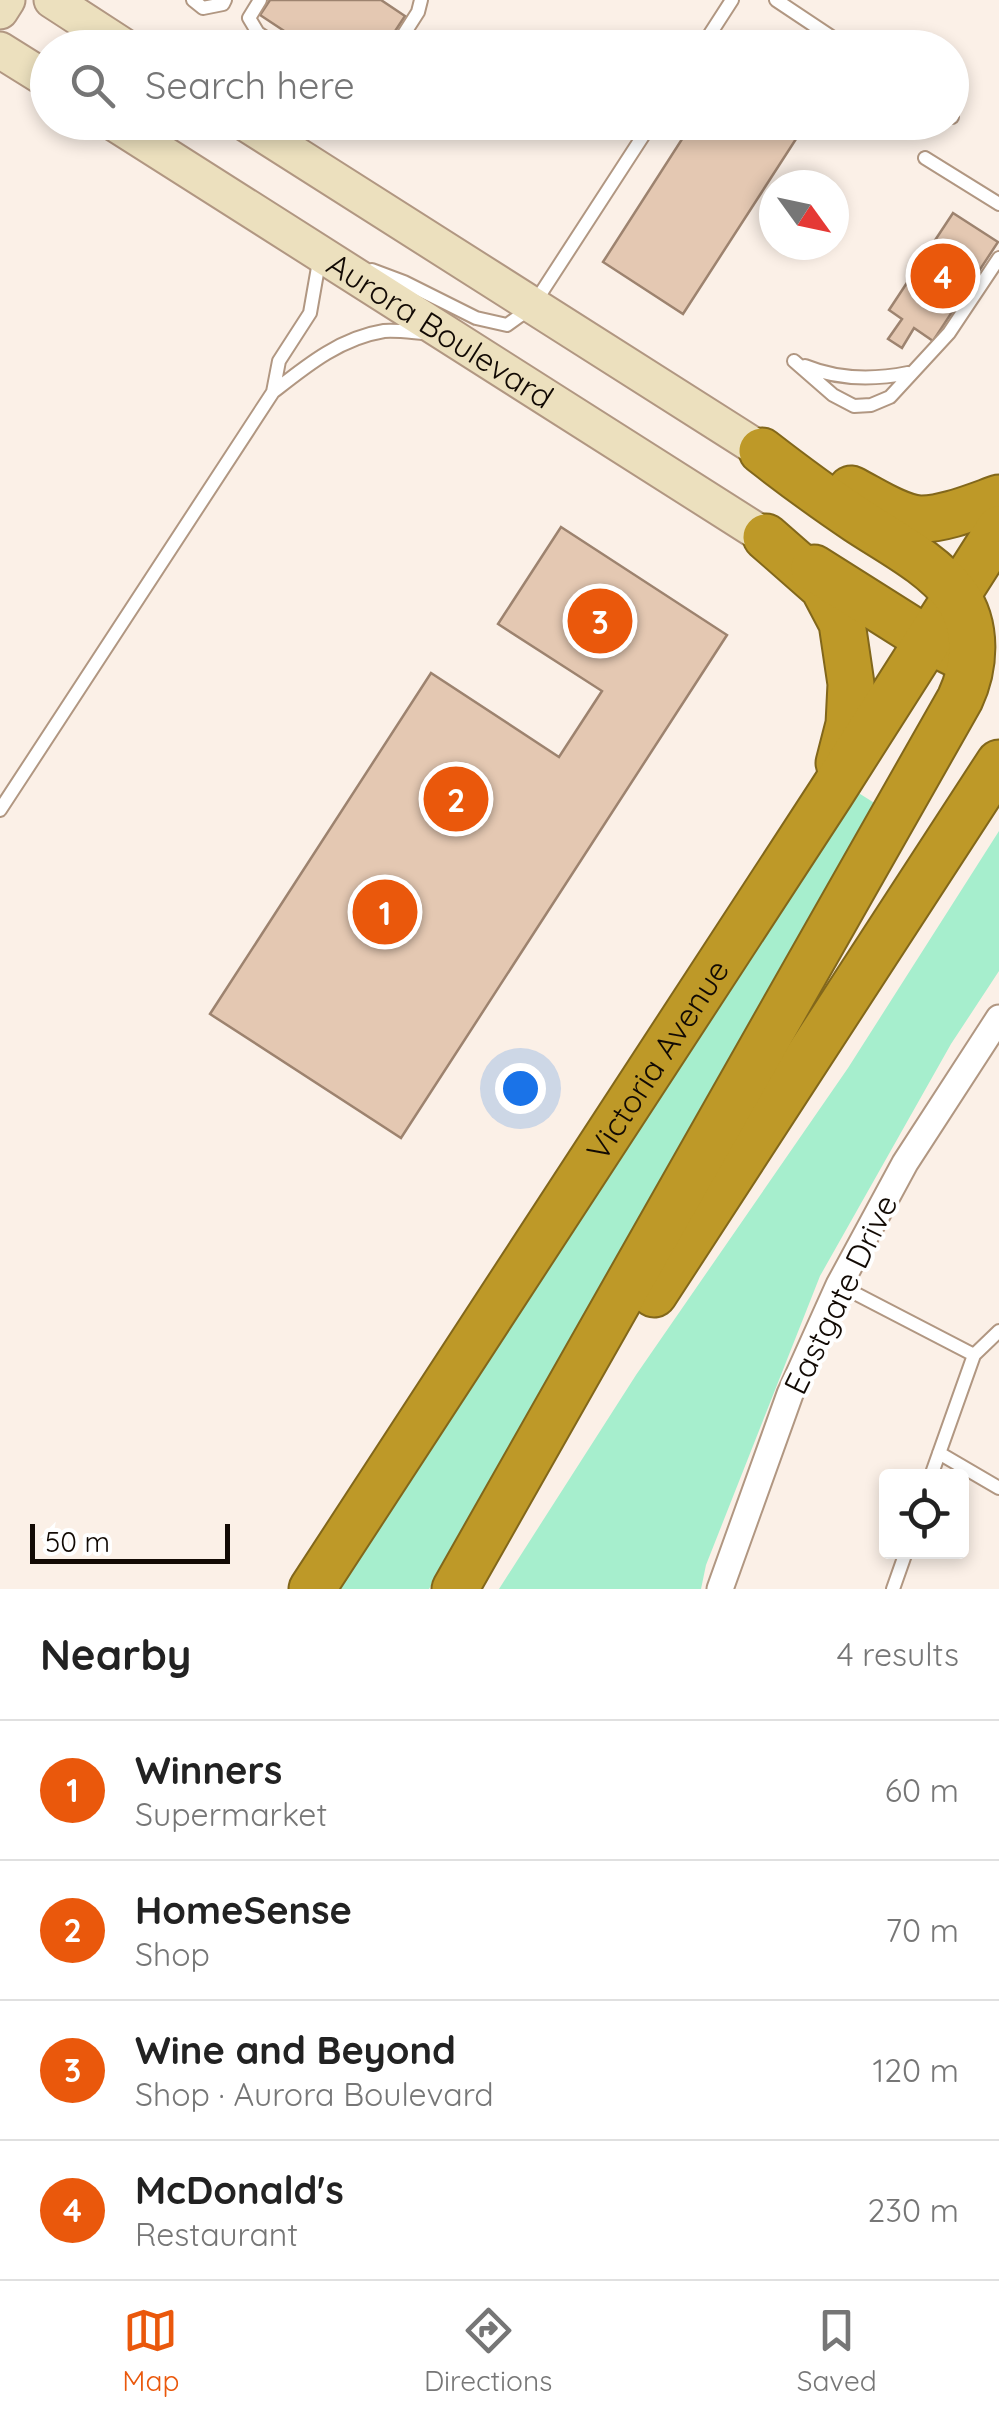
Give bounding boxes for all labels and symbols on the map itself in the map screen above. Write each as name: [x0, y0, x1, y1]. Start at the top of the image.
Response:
north arrow: [759, 170, 849, 260]
pin: 4: [910, 238, 976, 314]
street label: Aurora Boulevard: [320, 243, 561, 417]
pin: 3: [568, 584, 632, 658]
pin: 2: [424, 762, 488, 836]
pin: 1: [352, 874, 418, 950]
street label: Victoria Avenue: [577, 952, 737, 1168]
your location: [495, 1063, 546, 1114]
street label: Eastgate Drive: [774, 1188, 906, 1400]
scale bar: [30, 1519, 230, 1564]

